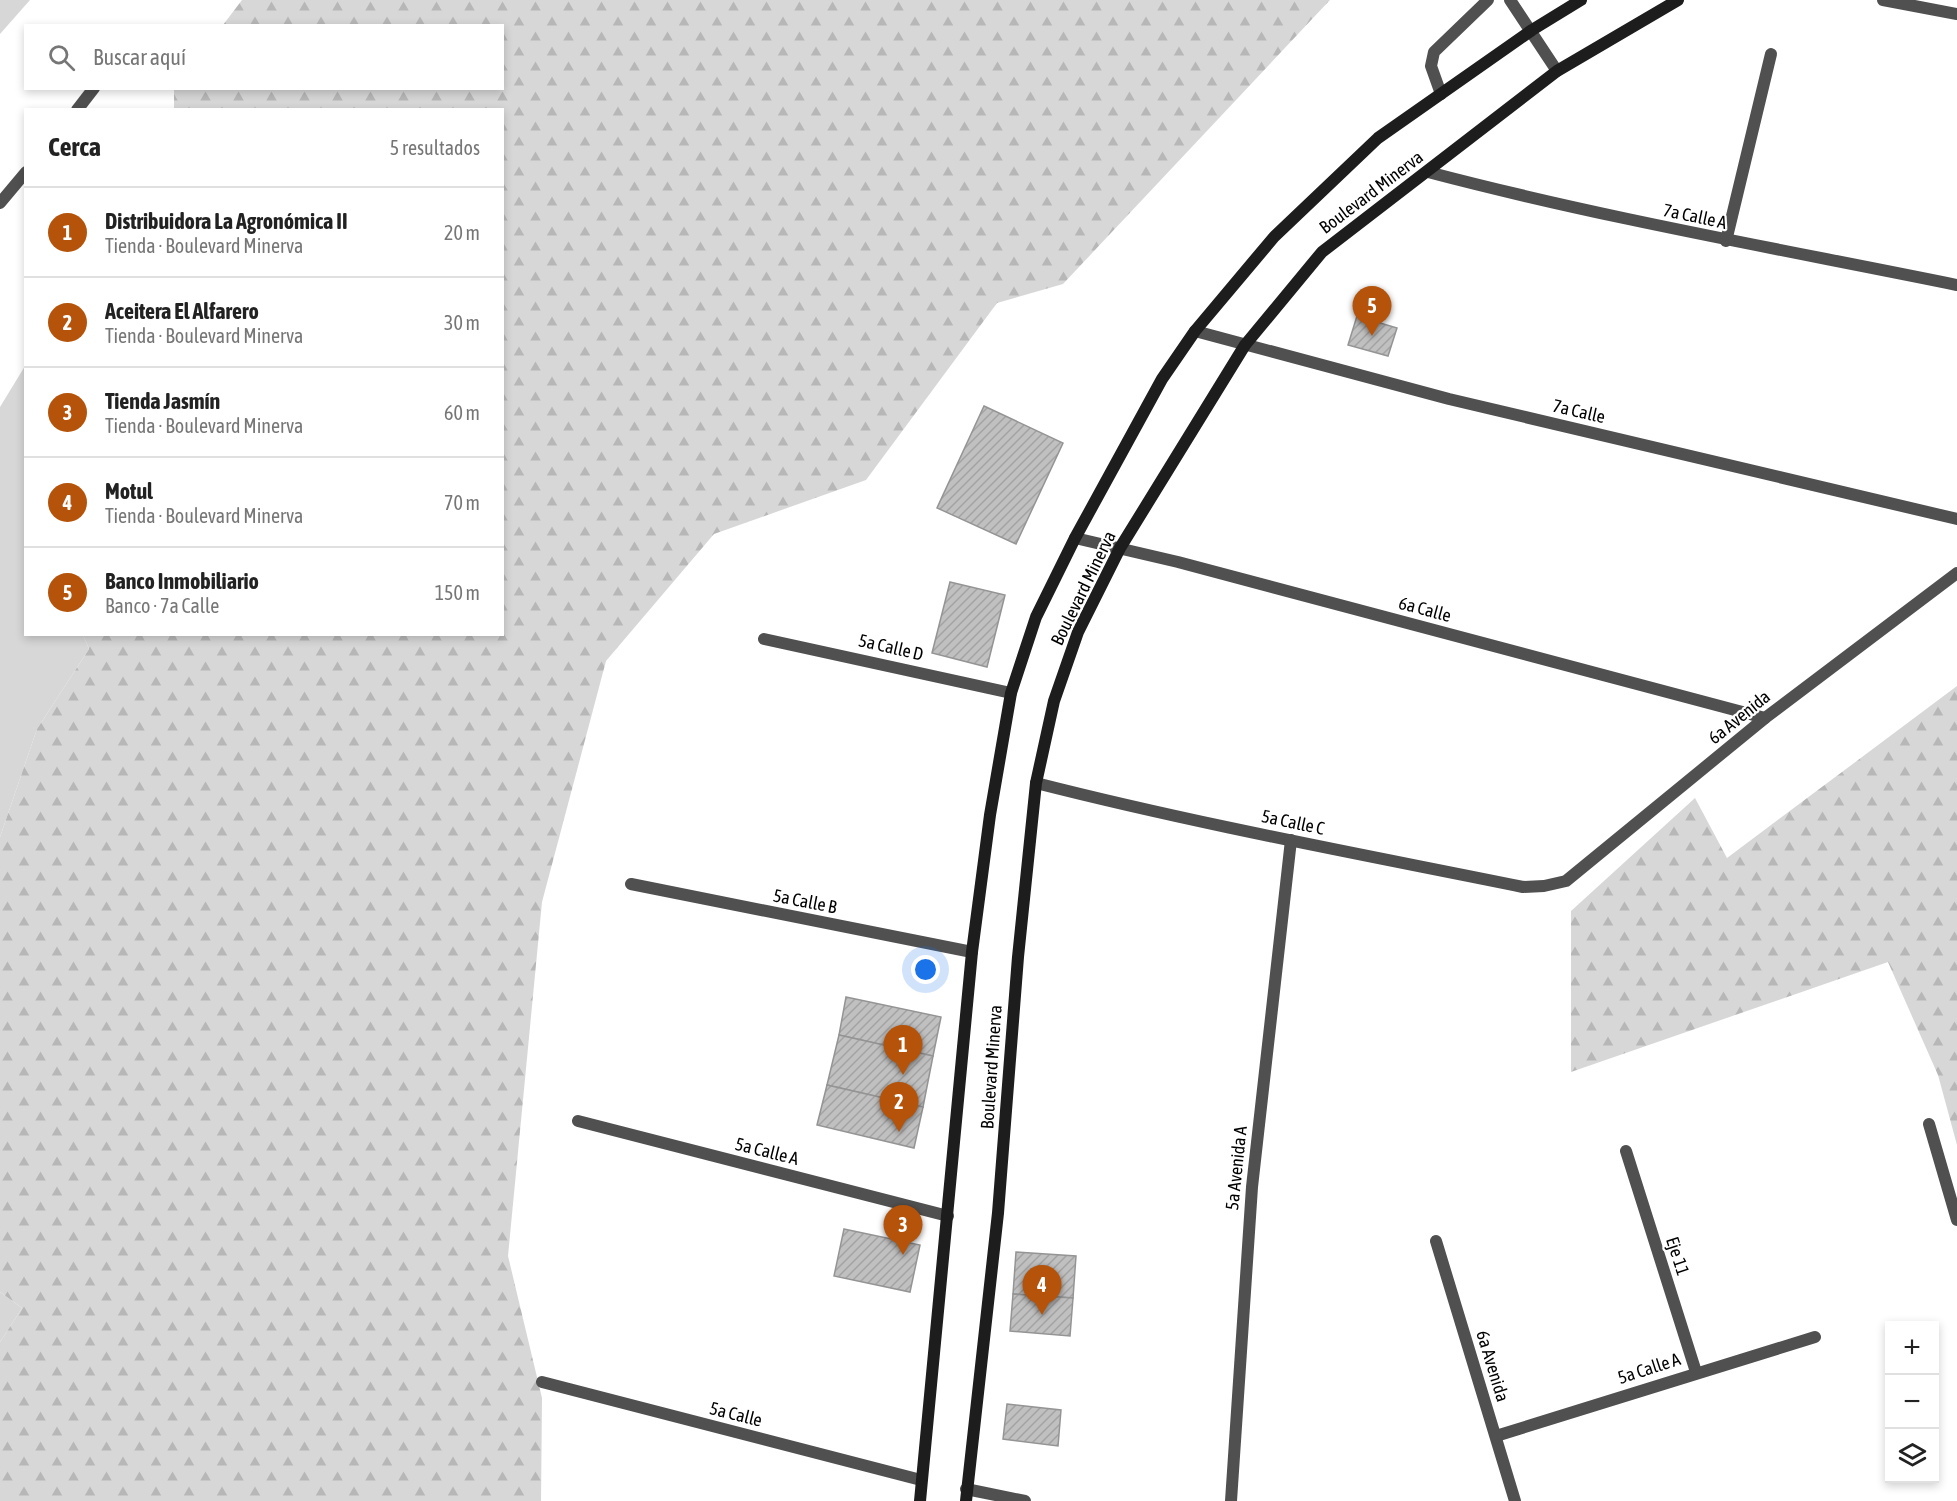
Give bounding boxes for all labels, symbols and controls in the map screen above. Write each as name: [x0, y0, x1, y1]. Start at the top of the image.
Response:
search box: [24, 24, 504, 90]
icon: search: [45, 41, 78, 74]
text: Buscar aquí: [93, 44, 186, 70]
text: Cerca: [48, 132, 101, 162]
text: 5 resultados: [390, 136, 480, 159]
street label: Boulevard Minerva: [1315, 146, 1427, 238]
street label: 7a Calle A: [1661, 199, 1729, 233]
text: Distribuidora La Agronómica II: [105, 208, 348, 234]
text: 1: [63, 221, 72, 244]
text: 20 m: [444, 221, 480, 244]
text: Tienda · Boulevard Minerva: [105, 234, 303, 257]
pin: 5: [1352, 286, 1392, 336]
text: Aceitera El Alfarero: [105, 298, 259, 324]
text: 2: [63, 311, 72, 334]
text: 30 m: [444, 311, 480, 334]
text: Tienda · Boulevard Minerva: [105, 324, 303, 347]
text: Tienda Jasmín: [105, 388, 220, 414]
street label: 7a Calle: [1551, 395, 1607, 427]
text: 3: [63, 401, 72, 424]
text: 60 m: [444, 401, 480, 424]
text: Tienda · Boulevard Minerva: [105, 414, 303, 437]
text: Motul: [105, 478, 153, 504]
text: 4: [63, 491, 72, 514]
text: 70 m: [444, 491, 480, 514]
text: Tienda · Boulevard Minerva: [105, 504, 303, 527]
street label: Boulevard Minerva: [1046, 528, 1120, 648]
text: Banco Inmobiliario: [105, 568, 259, 594]
text: 5: [63, 581, 72, 604]
text: 150 m: [435, 581, 480, 604]
street label: 6a Calle: [1397, 592, 1453, 626]
text: Banco · 7a Calle: [105, 594, 219, 617]
street label: 5a Calle D: [857, 629, 925, 665]
street label: 6a Avenida: [1704, 686, 1774, 748]
street label: 5a Calle C: [1260, 805, 1326, 839]
street label: 5a Calle B: [771, 885, 839, 918]
your location: [911, 955, 940, 984]
street label: Boulevard Minerva: [976, 1004, 1006, 1130]
pin: 1: [884, 1026, 922, 1075]
pin: 2: [880, 1082, 918, 1132]
street label: 5a Avenida A: [1221, 1125, 1251, 1211]
street label: 5a Calle A: [733, 1133, 801, 1169]
pin: 3: [884, 1206, 922, 1255]
street label: Eje 11: [1662, 1234, 1694, 1278]
pin: 4: [1022, 1266, 1062, 1315]
map controls: [1885, 1321, 1939, 1483]
button: +: [1885, 1321, 1939, 1375]
street label: 6a Avenida: [1472, 1328, 1514, 1404]
street label: 5a Calle A: [1615, 1348, 1683, 1388]
button: −: [1885, 1375, 1939, 1429]
street label: 5a Calle: [708, 1397, 764, 1431]
button: layers: [1885, 1429, 1939, 1483]

